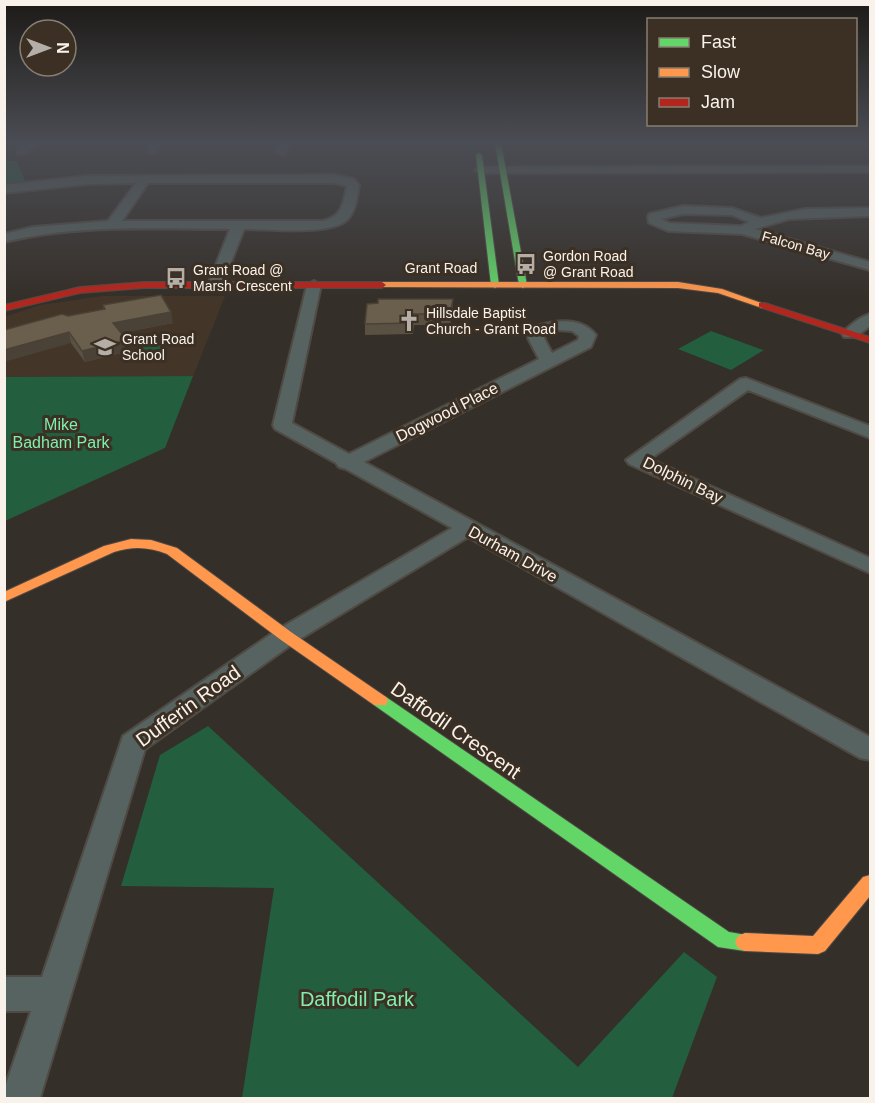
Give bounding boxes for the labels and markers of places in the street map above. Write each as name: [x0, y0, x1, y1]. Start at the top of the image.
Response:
place label: Gordon Road @ Grant Road: [543, 248, 633, 280]
bus stop icon: Gordon Road @ Grant Road: [514, 252, 538, 276]
place label: Grant Road @ Marsh Crescent: [193, 262, 292, 294]
bus stop icon: Grant Road @ Marsh Crescent: [164, 266, 188, 290]
place label: Hillsdale Baptist Church - Grant Road: [426, 305, 556, 337]
church icon: Hillsdale Baptist Church - Grant Road: [397, 309, 421, 333]
place label: Grant Road School: [122, 331, 194, 363]
school or university icon: Grant Road School: [93, 335, 117, 359]

